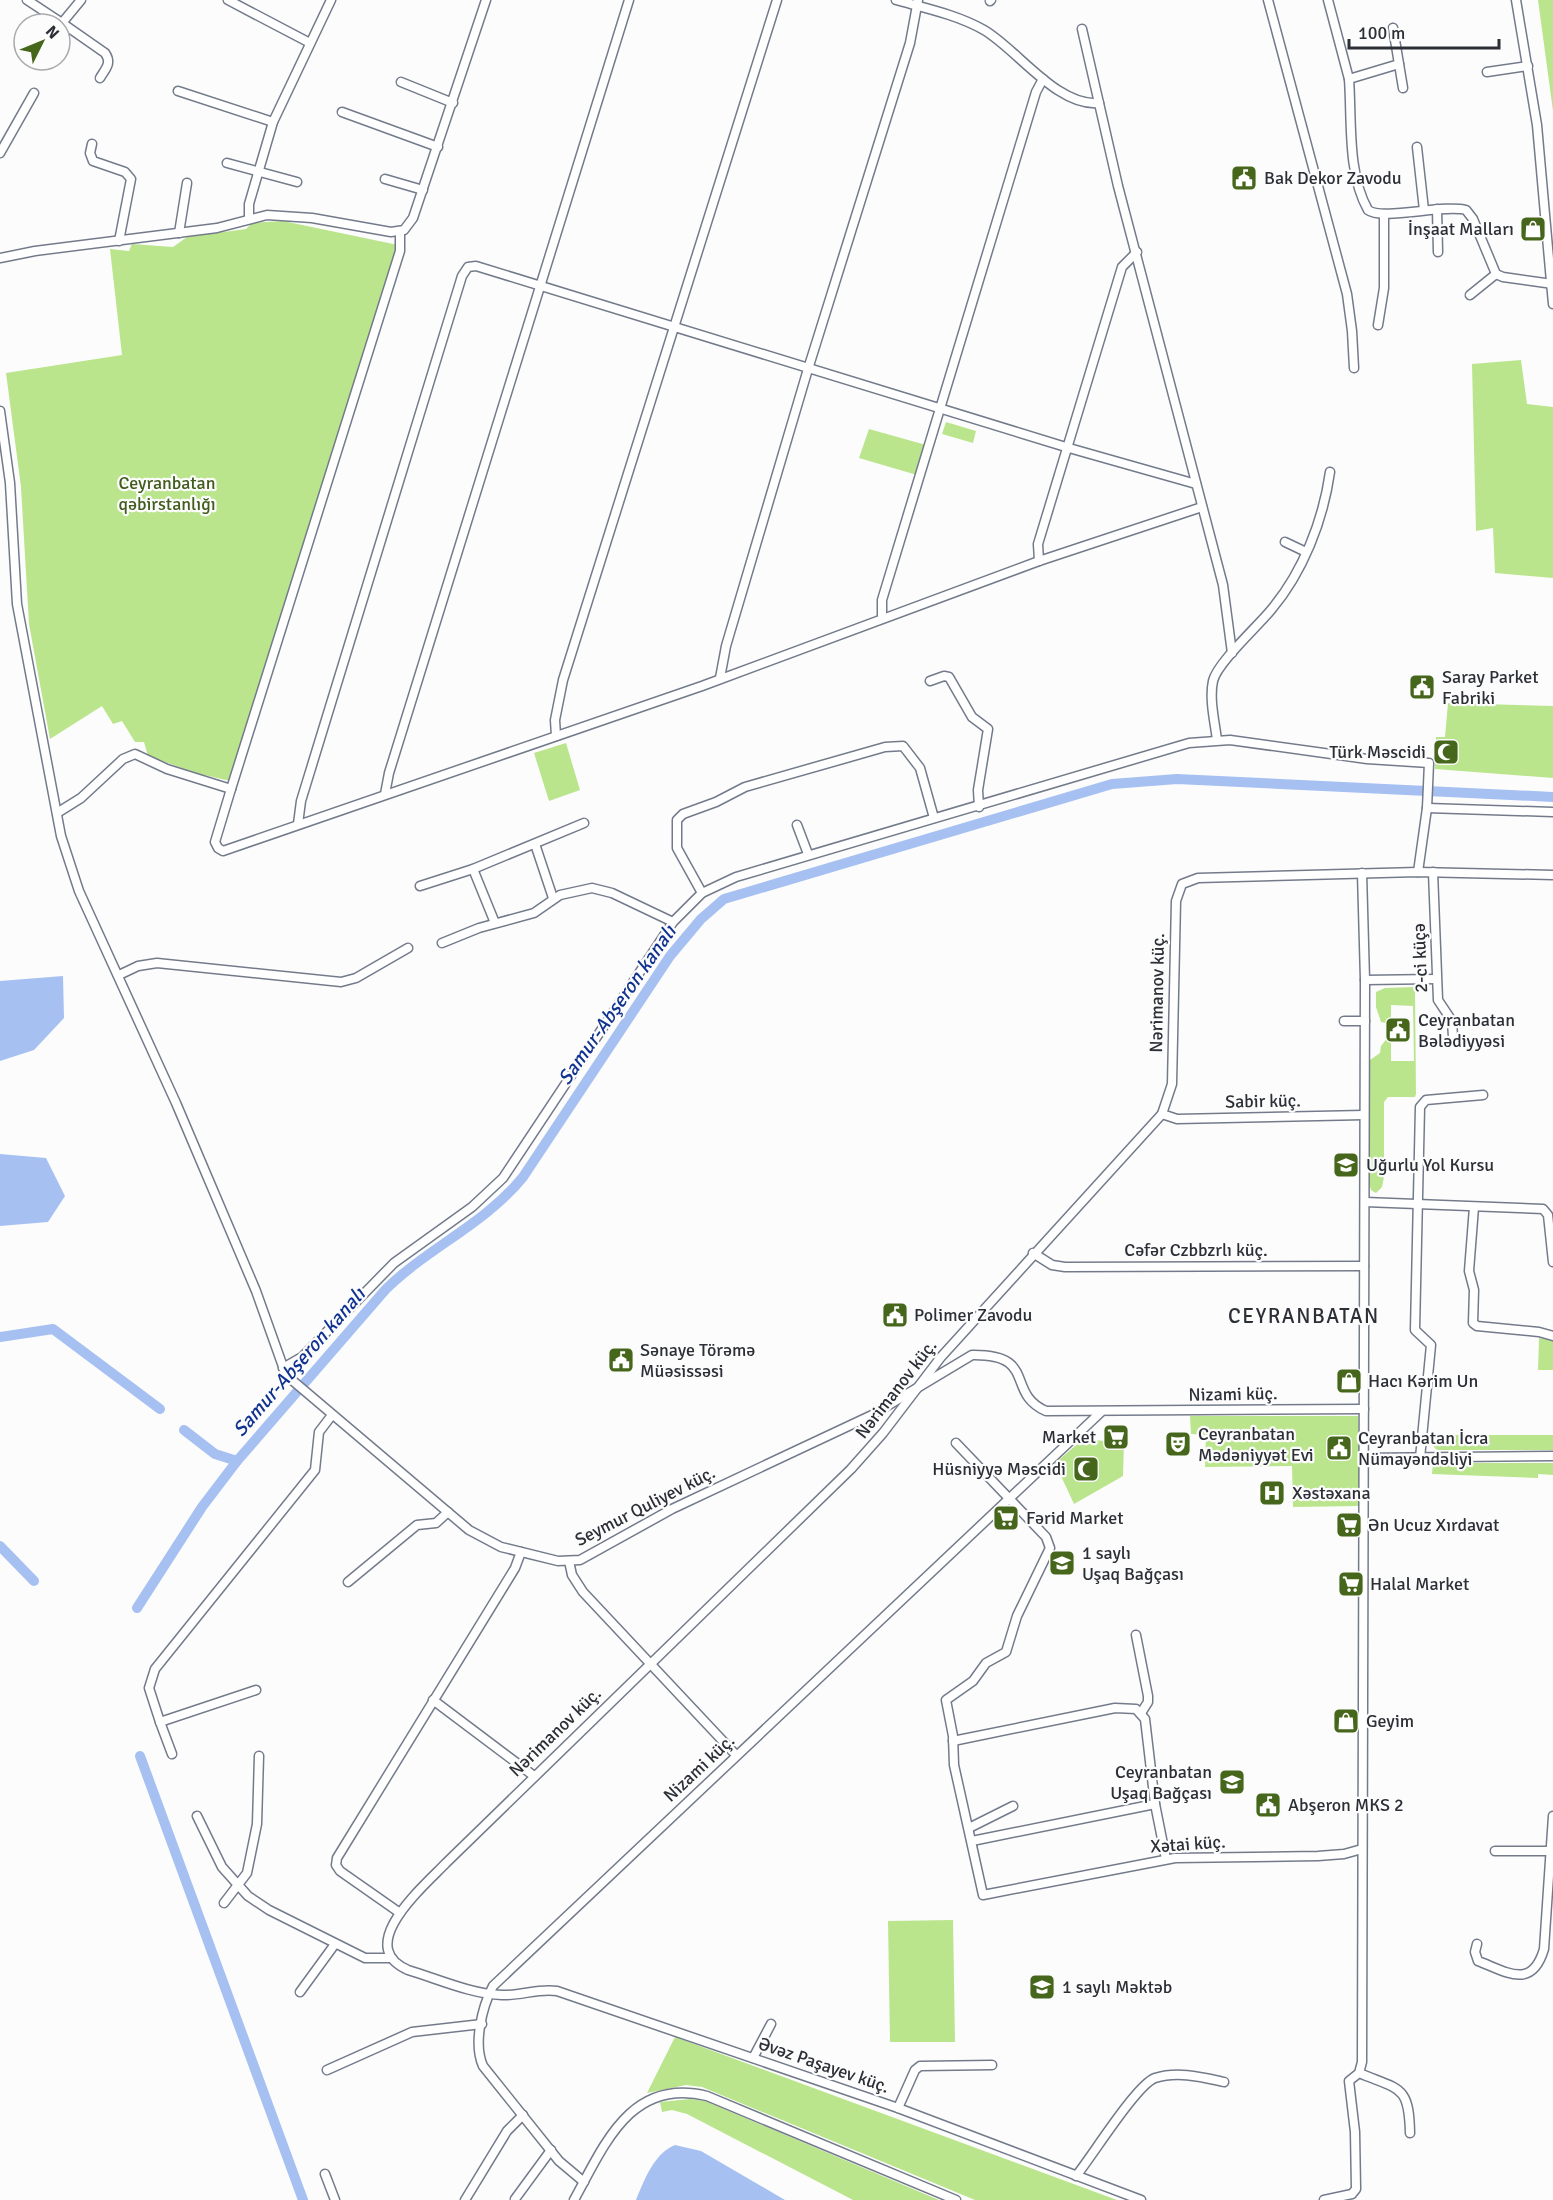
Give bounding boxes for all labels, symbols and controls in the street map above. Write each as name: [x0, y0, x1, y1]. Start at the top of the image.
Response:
north arrow: [12, 12, 72, 72]
scale bar: [1349, 12, 1499, 50]
text: N: [41, 22, 63, 43]
text: 100 m: [1358, 22, 1405, 44]
public building icon: Bak Dekor Zavodu: [1229, 163, 1259, 193]
place label: Bak Dekor Zavodu: [1264, 167, 1402, 189]
shop icon: İnşaat Malları: [1518, 214, 1548, 244]
place label: İnşaat Malları: [1408, 218, 1514, 240]
park label: Ceyranbatan qəbirstanlığı: [118, 472, 216, 515]
place label: Saray Parket Fabriki: [1442, 666, 1538, 709]
public building icon: Saray Parket Fabriki: [1407, 672, 1437, 702]
mosque icon: Türk Məscidi: [1431, 737, 1461, 767]
place label: Türk Məscidi: [1329, 741, 1426, 763]
water label: Samur-Abşeron kanalı: [553, 919, 682, 1090]
street label: 2-ci küçə: [1408, 923, 1432, 993]
street label: Nərimanov küç.: [1145, 933, 1169, 1053]
place label: Ceyranbatan Bələdiyyəsi: [1418, 1009, 1515, 1052]
public building icon: Ceyranbatan Bələdiyyəsi: [1383, 1015, 1413, 1045]
street label: Sabir küç.: [1225, 1089, 1301, 1113]
school or university icon: Uğurlu Yol Kursu: [1331, 1150, 1361, 1180]
place label: Uğurlu Yol Kursu: [1366, 1154, 1494, 1176]
street label: Cəfər Czbbzrlı küç.: [1124, 1239, 1268, 1261]
water label: Samur-Abşeron kanalı: [228, 1281, 372, 1442]
public building icon: Polimer Zavodu: [880, 1300, 910, 1330]
district label: CEYRANBATAN: [1228, 1303, 1380, 1329]
place label: Polimer Zavodu: [914, 1304, 1032, 1326]
street label: Nərimanov küç.: [851, 1335, 941, 1443]
place label: Sənaye Törəmə Müəsissəsi: [640, 1339, 755, 1382]
public building icon: Sənaye Törəmə Müəsissəsi: [606, 1345, 636, 1375]
shop icon: Hacı Kərim Un: [1334, 1366, 1364, 1396]
place label: Hacı Kərim Un: [1368, 1370, 1478, 1392]
street label: Nizami küç.: [1188, 1382, 1278, 1406]
supermarket icon: Market: [1101, 1422, 1131, 1452]
place label: Ceyranbatan Mədəniyyət Evi: [1198, 1423, 1313, 1466]
place label: Market: [1042, 1426, 1096, 1448]
place label: Ceyranbatan İcra Nümayəndəliyi: [1358, 1427, 1488, 1470]
theatre icon: Ceyranbatan Mədəniyyət Evi: [1163, 1429, 1193, 1459]
public building icon: Ceyranbatan İcra Nümayəndəliyi: [1324, 1433, 1354, 1463]
mosque icon: Hüsniyyə Məscidi: [1071, 1454, 1101, 1484]
place label: Hüsniyyə Məscidi: [932, 1458, 1066, 1480]
street label: Seymur Quliyev küç.: [571, 1461, 719, 1551]
hospital icon: Xəstəxana: [1257, 1478, 1287, 1508]
place label: Xəstəxana: [1292, 1482, 1371, 1504]
supermarket icon: Fərid Market: [991, 1503, 1021, 1533]
place label: Fərid Market: [1026, 1507, 1124, 1529]
supermarket icon: Ən Ucuz Xırdavat: [1334, 1510, 1364, 1540]
place label: Ən Ucuz Xırdavat: [1368, 1514, 1499, 1536]
place label: 1 saylı Uşaq Bağçası: [1082, 1542, 1184, 1585]
school or university icon: 1 saylı Uşaq Bağçası: [1047, 1548, 1077, 1578]
supermarket icon: Halal Market: [1336, 1569, 1366, 1599]
place label: Halal Market: [1370, 1573, 1469, 1595]
street label: Nərimanov küç.: [504, 1683, 606, 1781]
shop icon: Geyim: [1331, 1706, 1361, 1736]
place label: Geyim: [1366, 1710, 1414, 1732]
street label: Nizami küç.: [659, 1730, 739, 1806]
place label: Ceyranbatan Uşaq Bağçası: [1110, 1761, 1212, 1804]
school or university icon: Ceyranbatan Uşaq Bağçası: [1217, 1767, 1247, 1797]
public building icon: Abşeron MKS 2: [1253, 1790, 1283, 1820]
place label: Abşeron MKS 2: [1288, 1794, 1404, 1816]
street label: Xətai küç.: [1150, 1830, 1226, 1858]
school or university icon: 1 saylı Məktəb: [1027, 1972, 1057, 2002]
place label: 1 saylı Məktəb: [1062, 1976, 1172, 1998]
street label: Əvəz Paşayev küç.: [756, 2032, 892, 2098]

